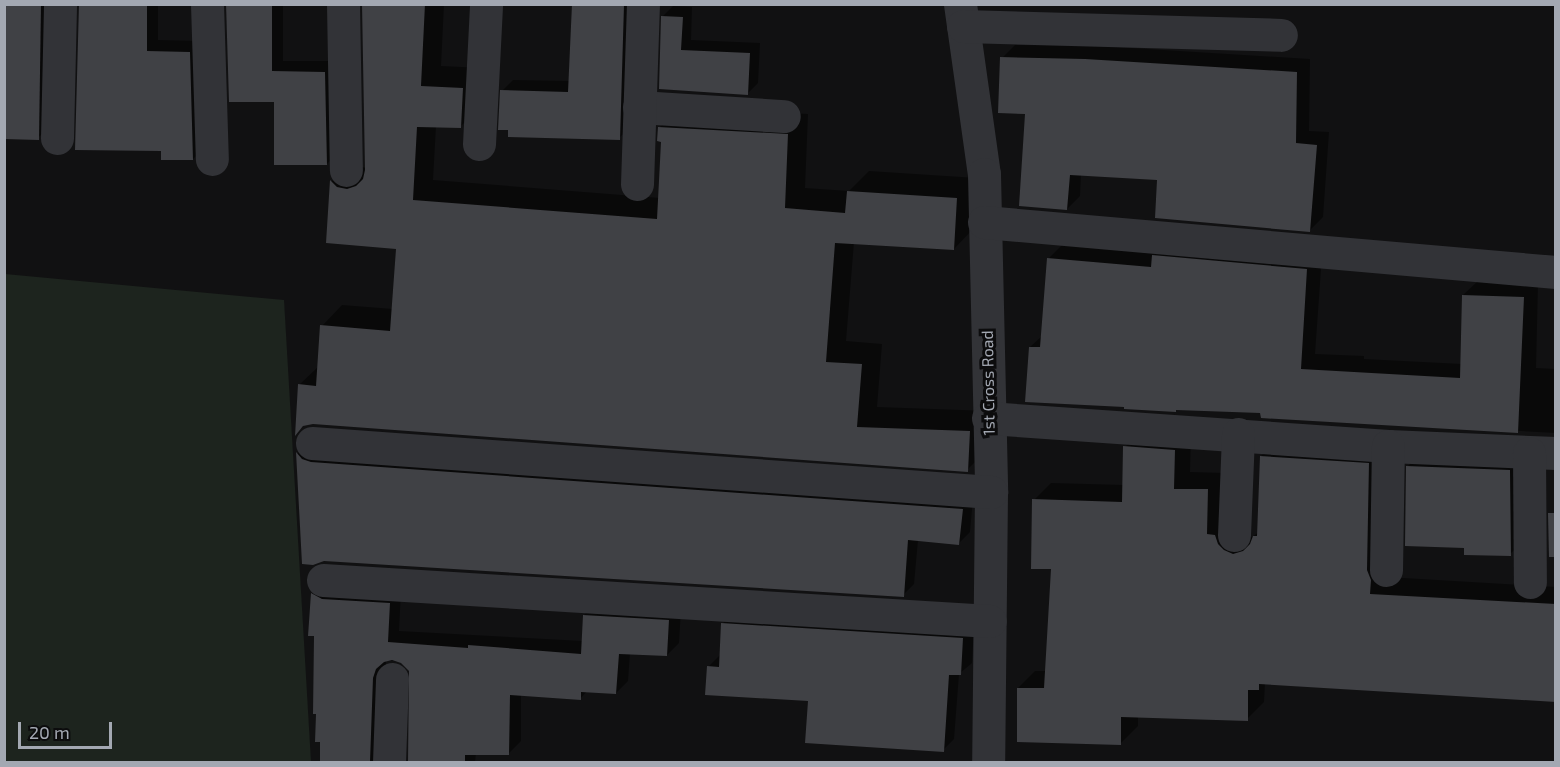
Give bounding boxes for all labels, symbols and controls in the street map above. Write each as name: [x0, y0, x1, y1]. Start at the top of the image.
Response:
street label: 1st Cross Road: [977, 330, 999, 436]
scale bar: [21, 710, 116, 748]
text: 20 m: [29, 721, 70, 743]

